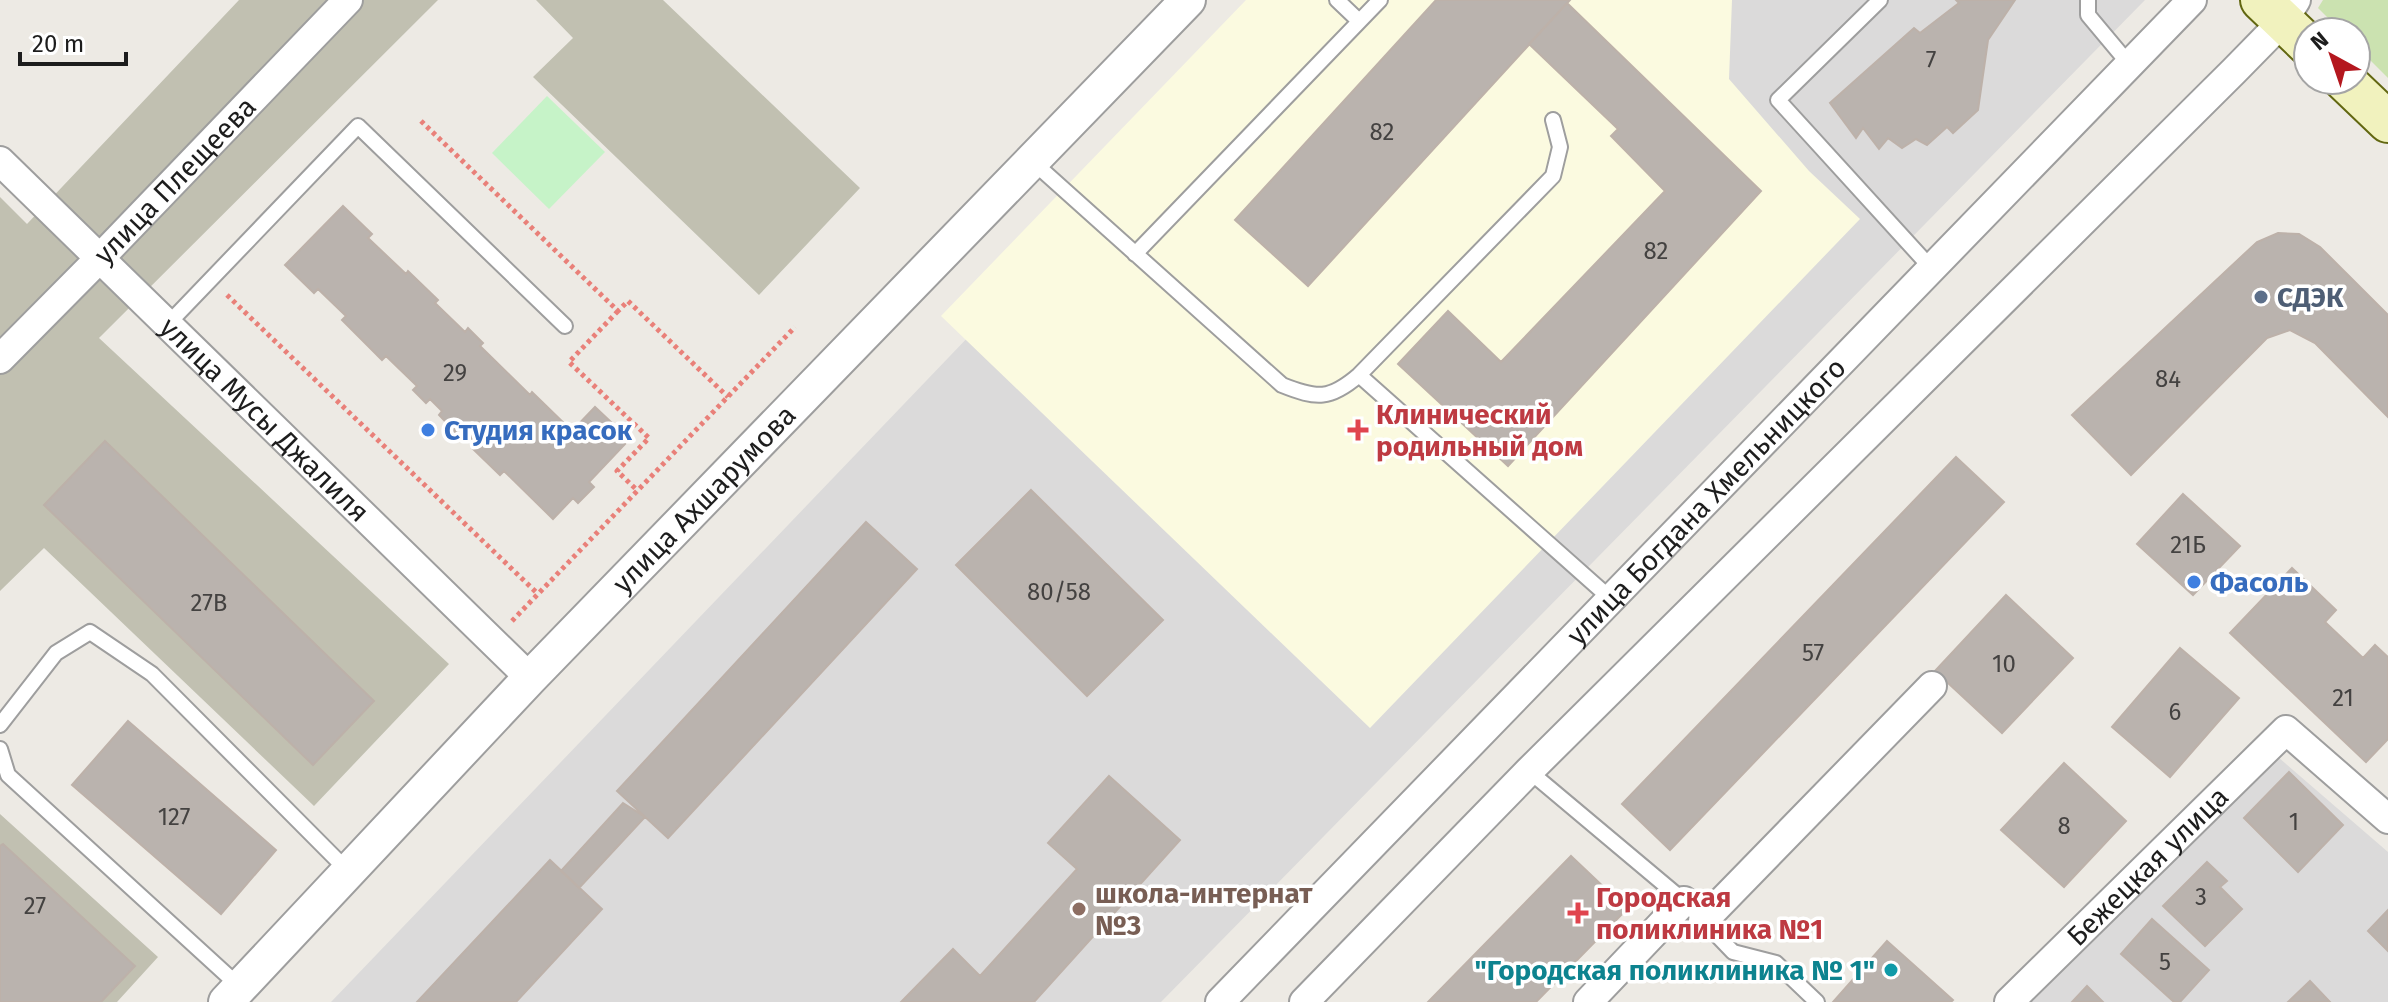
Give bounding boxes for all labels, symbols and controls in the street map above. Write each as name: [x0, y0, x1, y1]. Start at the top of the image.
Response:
scale bar: [20, 16, 126, 66]
north arrow: [2292, 16, 2372, 96]
text: N: [2305, 26, 2334, 56]
text: 20 m: [32, 30, 84, 58]
house number: 7: [1926, 46, 1936, 74]
street label: улица Плещеева: [87, 90, 263, 271]
house number: 82: [1370, 118, 1394, 146]
house number: 82: [1644, 237, 1668, 265]
place label: СДЭК: [2277, 281, 2344, 314]
marker: СДЭК: [2252, 288, 2270, 306]
street label: улица Мусы Джалиля: [154, 310, 376, 529]
street label: улица Богдана Хмельницкого: [1560, 351, 1852, 651]
house number: 29: [443, 359, 467, 387]
house number: 84: [2155, 365, 2181, 393]
street label: улица Ахшарумова: [605, 398, 802, 600]
place label: Клинический родильный дом: [1376, 398, 1583, 463]
place label: Студия красок: [444, 414, 633, 447]
marker: Клинический родильный дом: [1347, 419, 1369, 441]
marker: Студия красок: [419, 421, 437, 439]
house number: 21Б: [2170, 531, 2206, 559]
place label: Фасоль: [2210, 566, 2309, 599]
marker: Фасоль: [2185, 573, 2203, 591]
house number: 80/58: [1027, 578, 1091, 606]
house number: 27В: [191, 589, 227, 617]
house number: 57: [1802, 639, 1824, 667]
house number: 10: [1992, 650, 2016, 678]
house number: 21: [2332, 684, 2354, 712]
house number: 6: [2169, 698, 2181, 726]
street label: Бежецкая улица: [2060, 780, 2235, 952]
house number: 127: [158, 803, 190, 831]
house number: 1: [2289, 808, 2299, 836]
house number: 8: [2057, 812, 2071, 840]
place label: школа-интернат №3: [1095, 877, 1313, 942]
place label: Городская поликлиника №1: [1596, 881, 1823, 946]
house number: 3: [2195, 883, 2207, 911]
house number: 27: [24, 892, 46, 920]
marker: школа-интернат №3: [1070, 900, 1088, 918]
marker: Городская поликлиника №1: [1567, 902, 1589, 924]
house number: 5: [2159, 948, 2171, 976]
place label: "Городская поликлиника № 1": [1474, 954, 1875, 987]
marker: "Городская поликлиника № 1": [1882, 961, 1900, 979]

